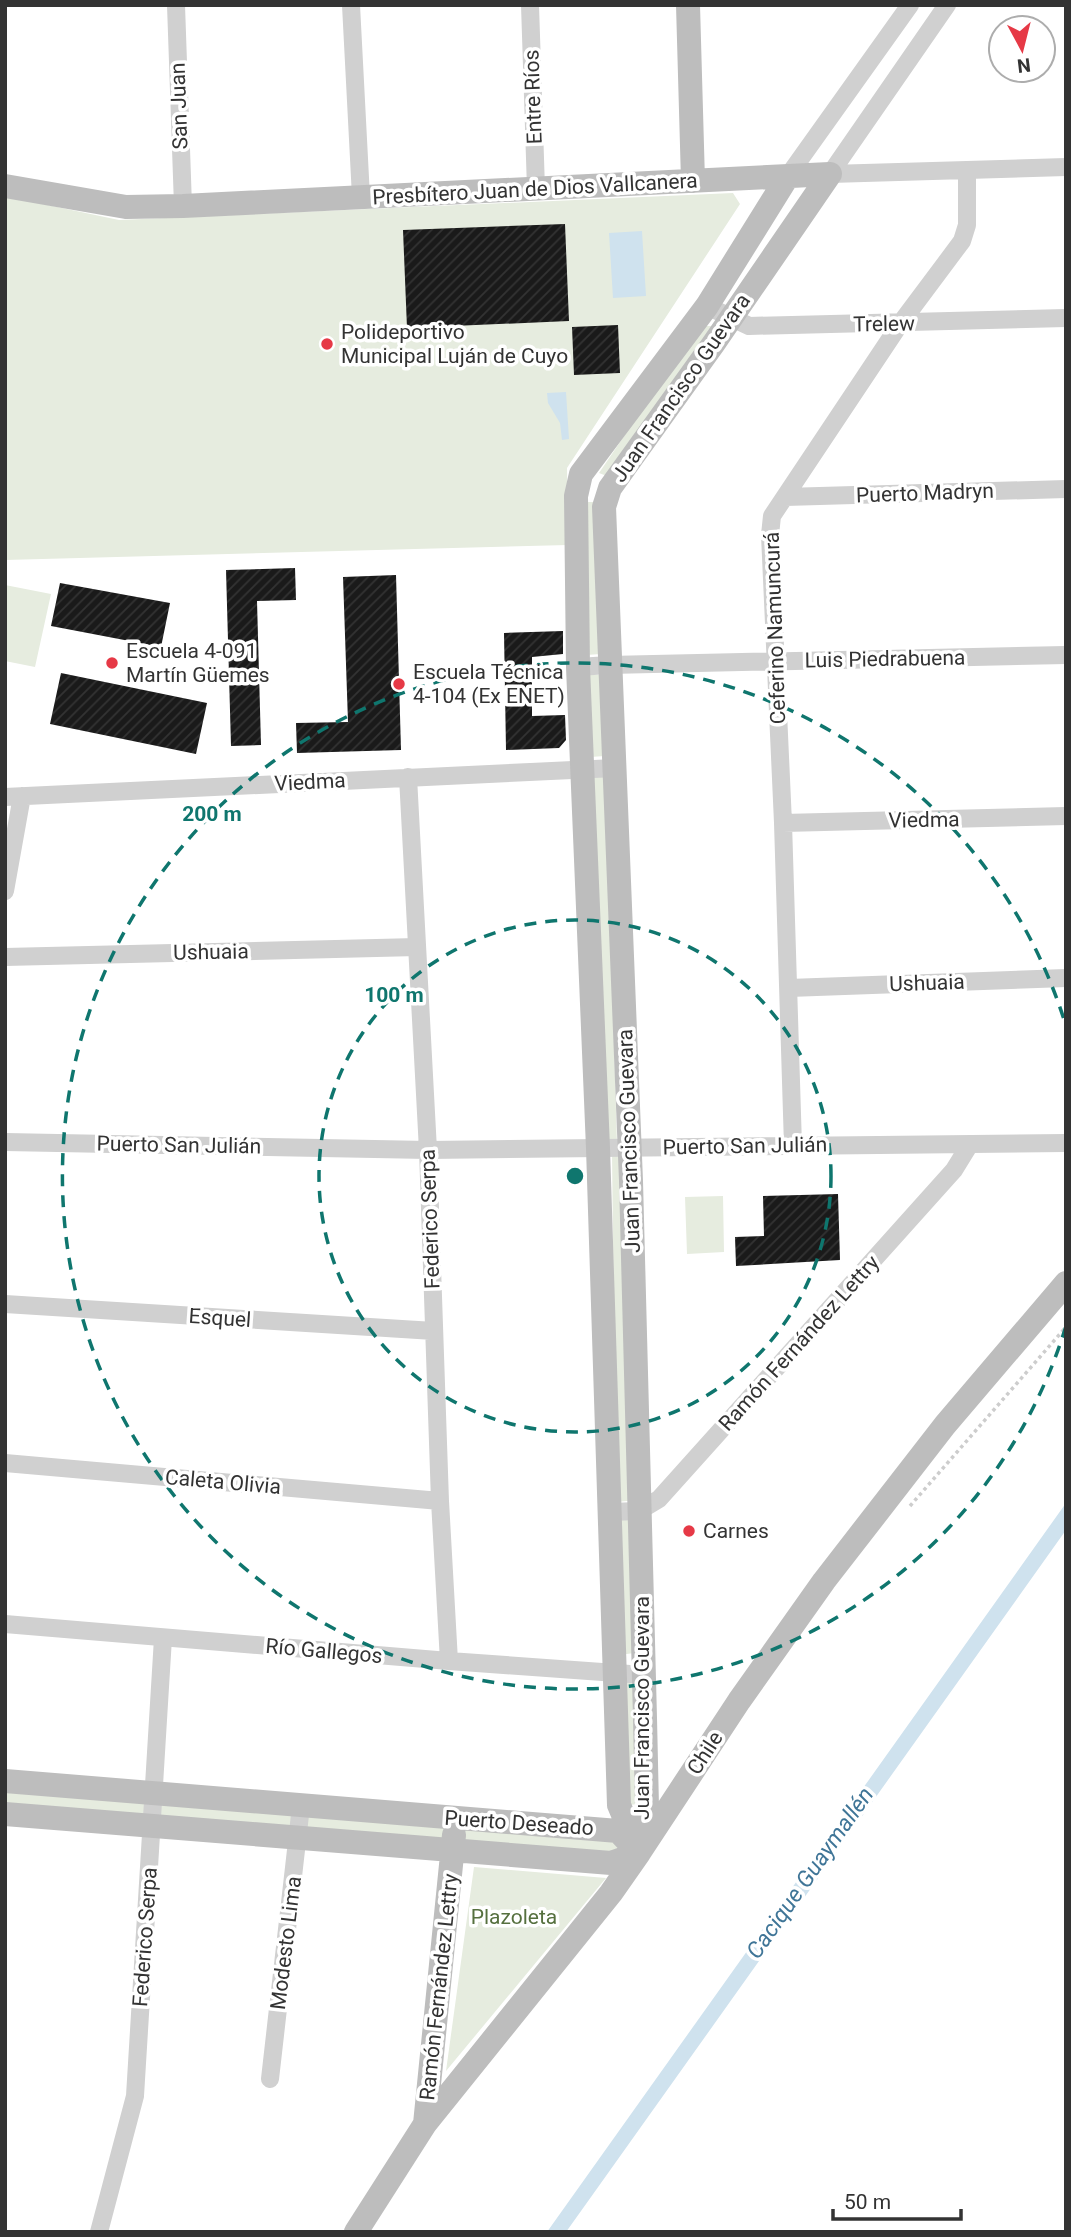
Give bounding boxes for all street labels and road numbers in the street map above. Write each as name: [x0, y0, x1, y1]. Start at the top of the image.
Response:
street label: Entre Ríos: [519, 49, 547, 145]
street label: San Juan: [165, 62, 193, 150]
street label: Presbítero Juan de Dios Vallcanera: [372, 168, 698, 210]
street label: Juan Francisco Guevara: [607, 289, 755, 487]
street label: Trelew: [853, 311, 915, 337]
street label: Puerto Madryn: [856, 479, 994, 507]
street label: Ceferino Namuncurá: [760, 531, 790, 725]
street label: Luis Piedrabuena: [805, 646, 965, 672]
street label: Viedma: [274, 768, 346, 796]
street label: Viedma: [888, 807, 960, 833]
street label: Ushuaia: [173, 939, 249, 965]
street label: Ushuaia: [889, 970, 965, 996]
street label: Juan Francisco Guevara: [613, 1029, 645, 1253]
street label: Puerto San Julián: [97, 1132, 261, 1158]
street label: Puerto San Julián: [663, 1133, 827, 1159]
street label: Federico Serpa: [416, 1149, 444, 1289]
street label: Ramón Fernández Lettry: [714, 1250, 884, 1436]
street label: Esquel: [188, 1304, 252, 1332]
street label: Caleta Olivia: [164, 1465, 282, 1499]
street label: Juan Francisco Guevara: [630, 1596, 654, 1820]
street label: Río Gallegos: [265, 1634, 383, 1668]
street label: Chile: [682, 1727, 728, 1779]
street label: Puerto Deseado: [444, 1806, 594, 1840]
street label: Federico Serpa: [128, 1866, 162, 2008]
street label: Ramón Fernández Lettry: [415, 1872, 463, 2102]
street label: Modesto Lima: [266, 1875, 306, 2011]

